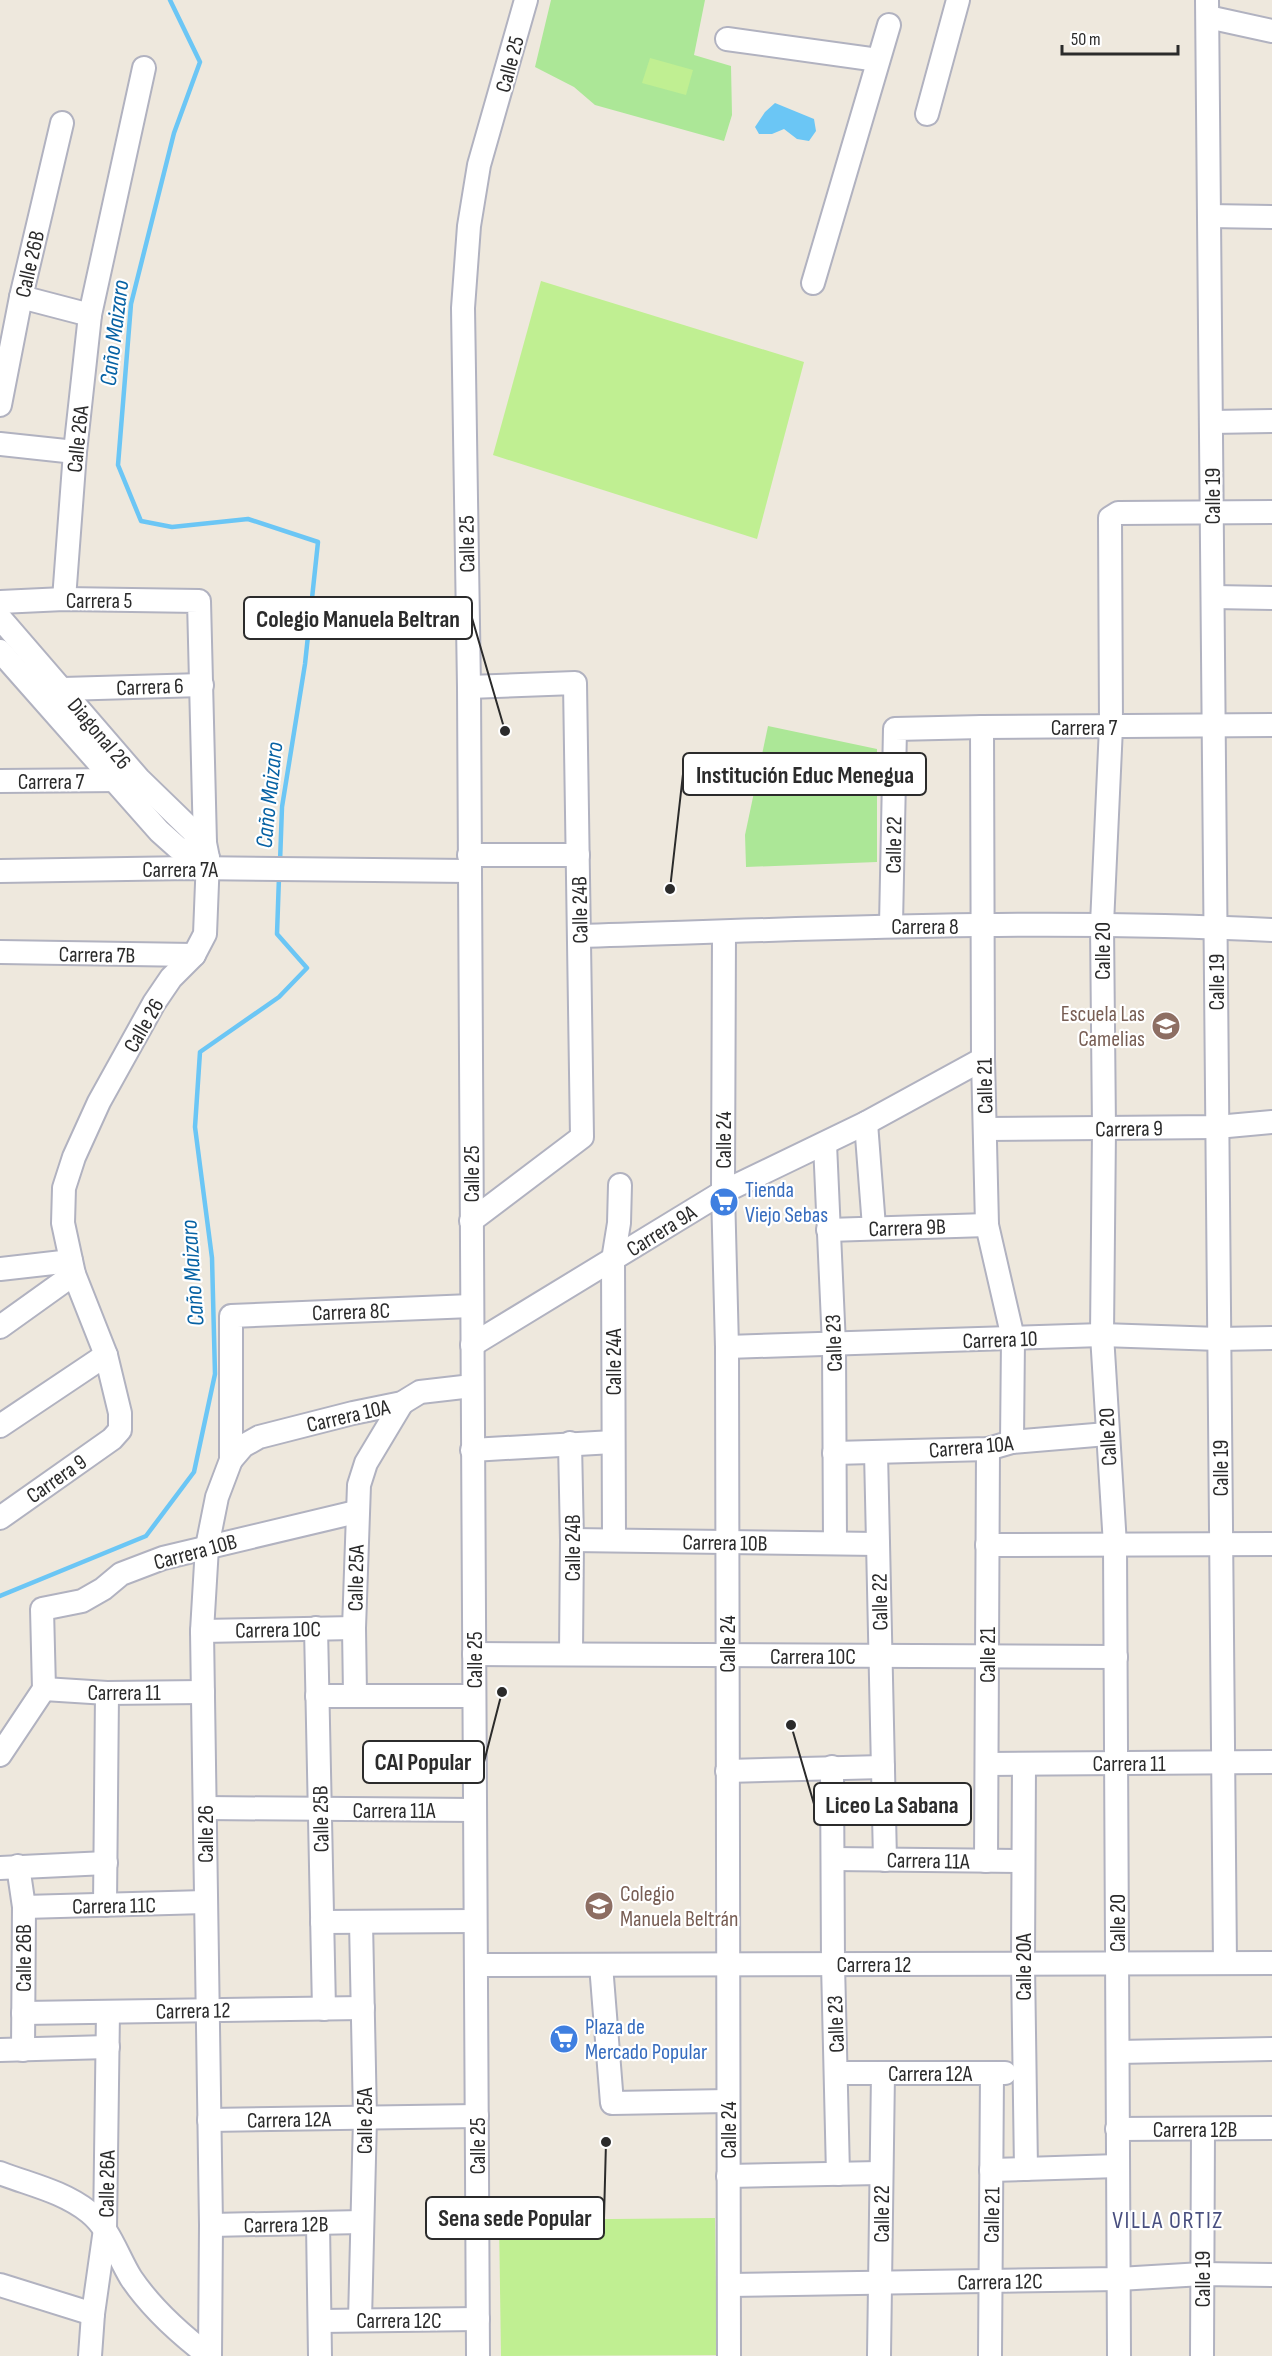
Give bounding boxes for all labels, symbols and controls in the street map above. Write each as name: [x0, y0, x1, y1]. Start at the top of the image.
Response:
scale bar: [1062, 18, 1178, 56]
text: 50 m: [1071, 29, 1101, 50]
street label: Calle 25: [490, 33, 531, 96]
street label: Calle 26B: [10, 228, 51, 300]
water label: Caño Maizaro: [94, 278, 135, 388]
street label: Calle 26A: [62, 404, 96, 474]
street label: Calle 19: [1200, 468, 1227, 524]
street label: Calle 25: [453, 515, 481, 573]
street label: Carrera 5: [66, 588, 132, 615]
callout: Colegio Manuela Beltran: [244, 597, 472, 639]
text: Colegio Manuela Beltran: [256, 605, 460, 634]
street label: Carrera 6: [116, 673, 184, 702]
street label: Diagonal 26: [61, 693, 137, 775]
street label: Carrera 7: [1051, 715, 1118, 742]
water label: Caño Maizaro: [250, 740, 290, 850]
callout: Institución Educ Menegua: [683, 753, 926, 795]
text: Institución Educ Menegua: [696, 761, 914, 790]
street label: Carrera 7: [18, 769, 85, 796]
street label: Calle 22: [881, 816, 908, 874]
street label: Carrera 7A: [142, 857, 218, 884]
street label: Calle 24B: [566, 876, 595, 944]
street label: Carrera 8: [891, 914, 959, 941]
street label: Calle 20: [1090, 922, 1117, 980]
street label: Carrera 7B: [58, 941, 135, 970]
street label: Calle 19: [1204, 954, 1231, 1010]
street label: Calle 26: [118, 994, 170, 1058]
place label: Escuela Las Camelias: [1061, 1001, 1145, 1053]
school or university icon: Escuela Las Camelias: [1150, 1010, 1182, 1042]
street label: Calle 21: [972, 1057, 999, 1114]
street label: Calle 24: [711, 1111, 738, 1169]
street label: Carrera 9: [1095, 1115, 1163, 1144]
street label: Calle 25: [459, 1145, 486, 1203]
place label: Tienda Viejo Sebas: [745, 1177, 828, 1229]
supermarket icon: Tienda Viejo Sebas: [708, 1186, 740, 1218]
street label: Carrera 9A: [622, 1199, 702, 1263]
street label: Carrera 9B: [868, 1214, 946, 1243]
water label: Caño Maizaro: [174, 1219, 211, 1327]
street label: Carrera 8C: [312, 1298, 391, 1327]
street label: Calle 23: [820, 1314, 849, 1372]
street label: Carrera 10: [962, 1326, 1038, 1355]
street label: Calle 24A: [601, 1328, 628, 1395]
street label: Carrera 10A: [304, 1394, 393, 1439]
street label: Calle 20: [1093, 1407, 1124, 1467]
street label: Carrera 10A: [928, 1430, 1015, 1465]
street label: Calle 19: [1208, 1440, 1235, 1496]
street label: Carrera 9: [21, 1449, 92, 1510]
street label: Calle 24B: [560, 1514, 587, 1582]
street label: Carrera 10B: [151, 1528, 240, 1577]
street label: Carrera 10B: [682, 1529, 768, 1558]
street label: Calle 25A: [342, 1544, 371, 1612]
street label: Calle 22: [867, 1573, 894, 1631]
street label: Calle 24: [715, 1615, 742, 1673]
street label: Carrera 10C: [235, 1616, 321, 1645]
street label: Calle 21: [975, 1627, 1002, 1683]
street label: Calle 25: [462, 1631, 489, 1689]
street label: Carrera 10C: [770, 1644, 856, 1671]
street label: Carrera 11: [87, 1680, 161, 1707]
callout: CAI Popular: [363, 1741, 484, 1783]
text: CAI Popular: [375, 1748, 472, 1777]
street label: Carrera 11: [1092, 1751, 1166, 1778]
callout: Liceo La Sabana: [814, 1783, 971, 1825]
street label: Calle 25B: [307, 1785, 336, 1853]
text: Liceo La Sabana: [825, 1791, 959, 1820]
street label: Carrera 11A: [353, 1798, 436, 1825]
street label: Calle 26: [193, 1805, 220, 1863]
street label: Carrera 11A: [886, 1847, 970, 1876]
place label: Colegio Manuela Beltrán: [620, 1881, 738, 1933]
school or university icon: Colegio Manuela Beltrán: [583, 1890, 615, 1922]
street label: Carrera 11C: [72, 1892, 156, 1921]
street label: Calle 20: [1105, 1894, 1132, 1952]
street label: Calle 26B: [11, 1924, 38, 1992]
street label: Calle 20A: [1011, 1933, 1038, 2001]
street label: Carrera 12: [837, 1952, 911, 1979]
street label: Calle 23: [822, 1995, 851, 2053]
street label: Carrera 12: [155, 1997, 231, 2026]
place label: Plaza de Mercado Popular: [585, 2014, 707, 2066]
supermarket icon: Plaza de Mercado Popular: [548, 2023, 580, 2055]
street label: Carrera 12A: [888, 2061, 973, 2088]
street label: Calle 25A: [352, 2087, 379, 2154]
street label: Calle 24: [716, 2101, 743, 2159]
street label: Carrera 12A: [247, 2106, 332, 2135]
street label: Calle 25: [465, 2117, 492, 2175]
street label: Carrera 12B: [1153, 2117, 1237, 2144]
street label: Calle 26A: [93, 2150, 122, 2218]
street label: Calle 22: [869, 2185, 896, 2243]
street label: Calle 21: [979, 2186, 1006, 2243]
callout: Sena sede Popular: [426, 2197, 604, 2239]
text: Sena sede Popular: [438, 2204, 592, 2233]
district label: VILLA ORTIZ: [1112, 2206, 1224, 2235]
street label: Carrera 12B: [243, 2211, 329, 2240]
street label: Calle 19: [1190, 2251, 1217, 2307]
street label: Carrera 12C: [957, 2268, 1043, 2297]
street label: Carrera 12C: [356, 2308, 442, 2335]

